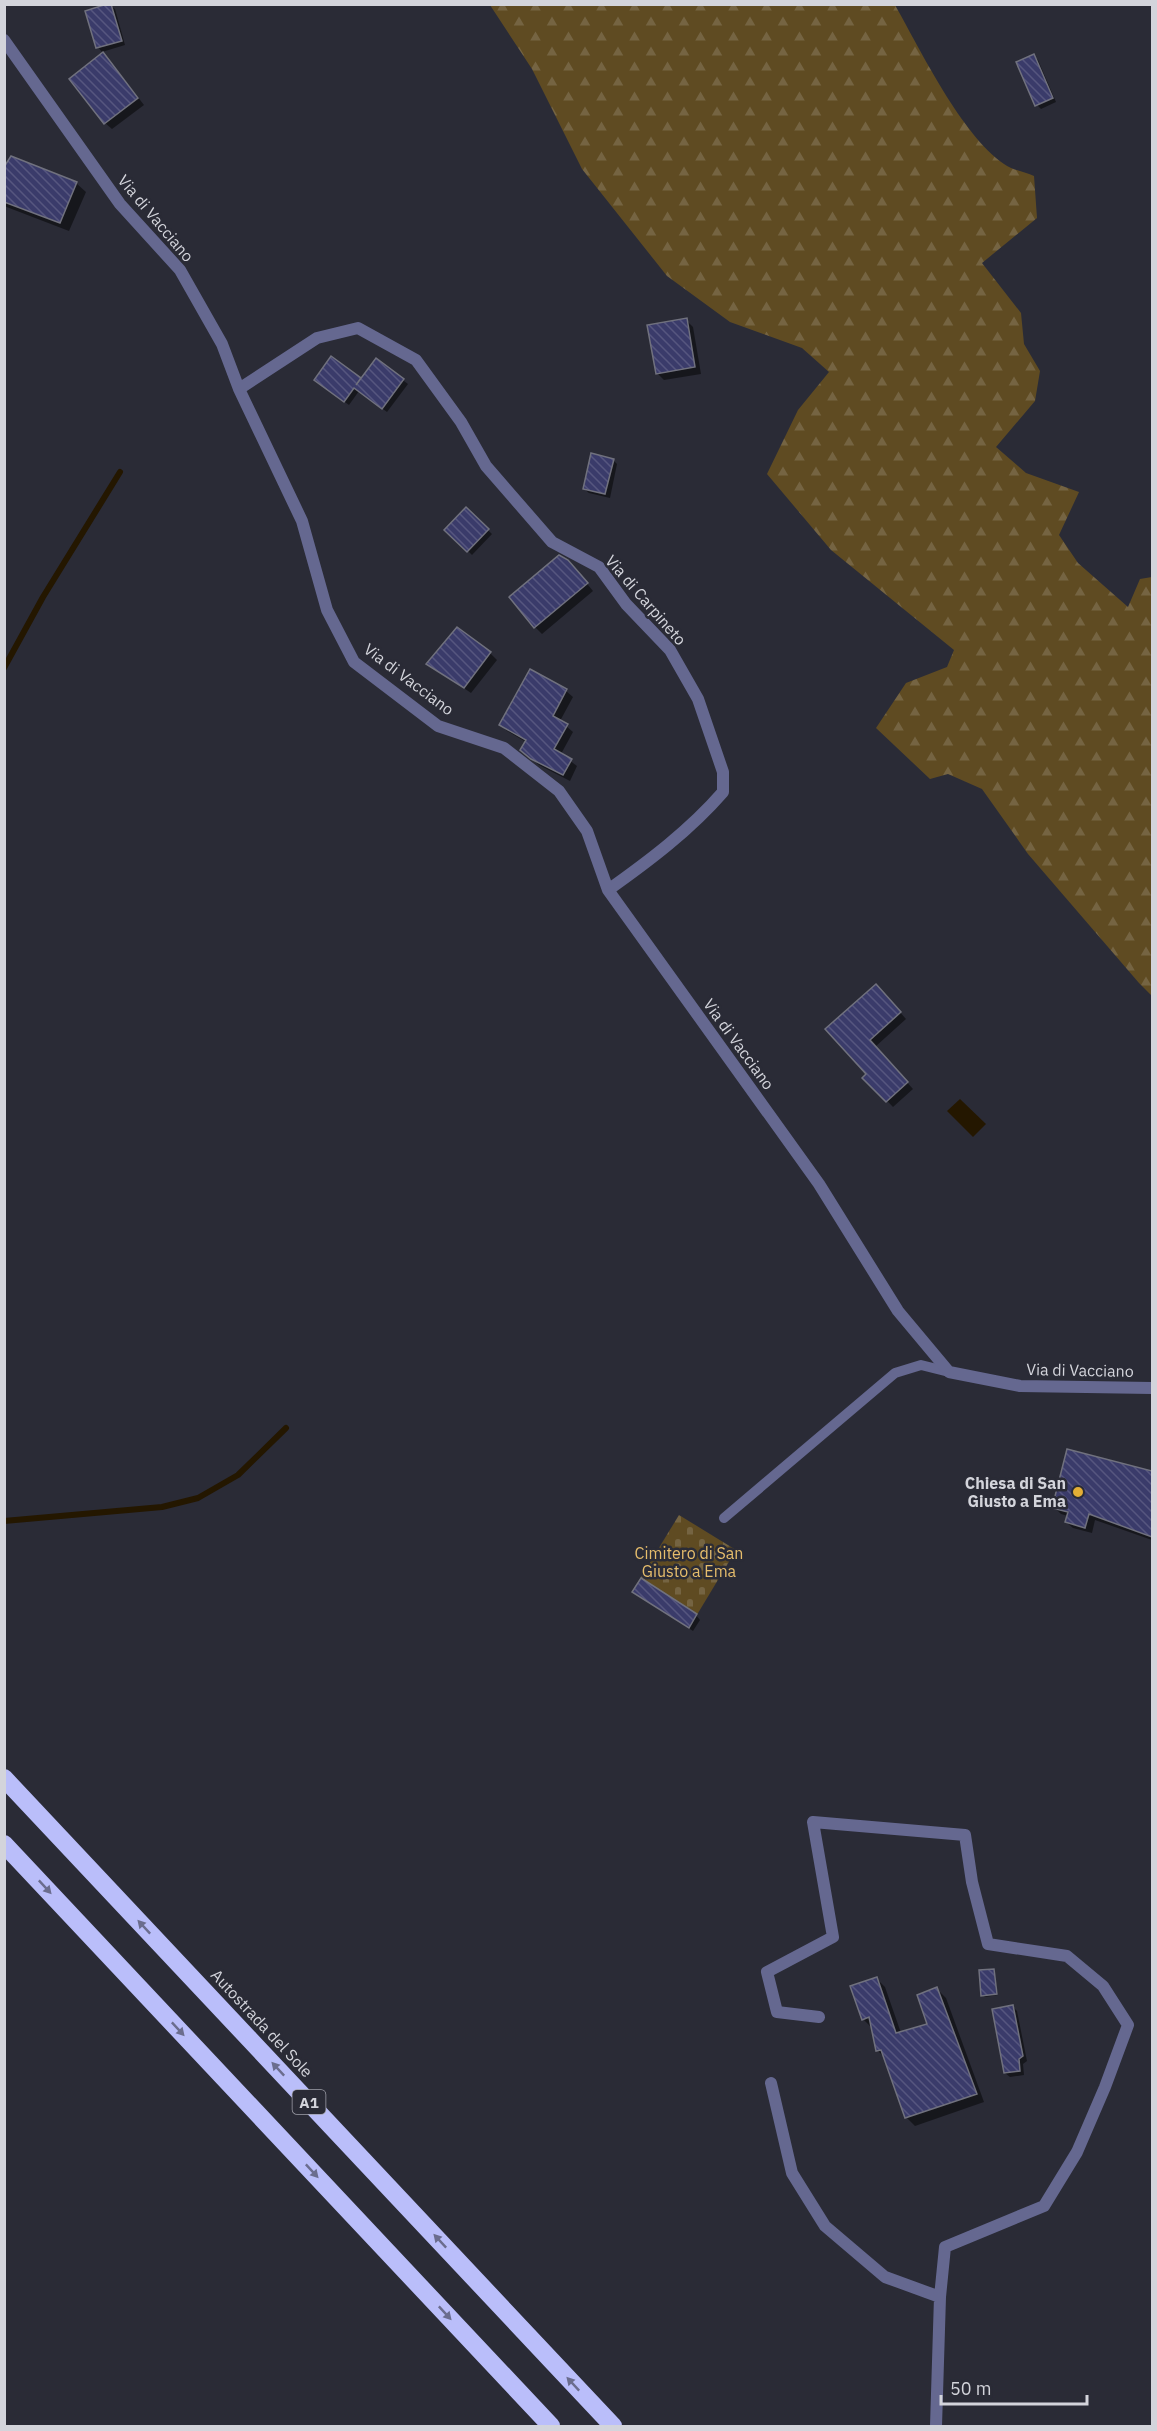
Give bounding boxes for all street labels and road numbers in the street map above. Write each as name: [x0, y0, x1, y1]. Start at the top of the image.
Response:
street label: Via di Vacciano: [114, 170, 198, 266]
street label: Via di Carpineto: [601, 551, 691, 649]
street label: Via di Vacciano: [360, 639, 458, 719]
street label: Via di Vacciano: [699, 995, 779, 1093]
street label: Via di Vacciano: [1026, 1359, 1134, 1381]
street label: Autostrada del Sole: [207, 1965, 317, 2081]
road number: A1: [292, 2090, 326, 2114]

